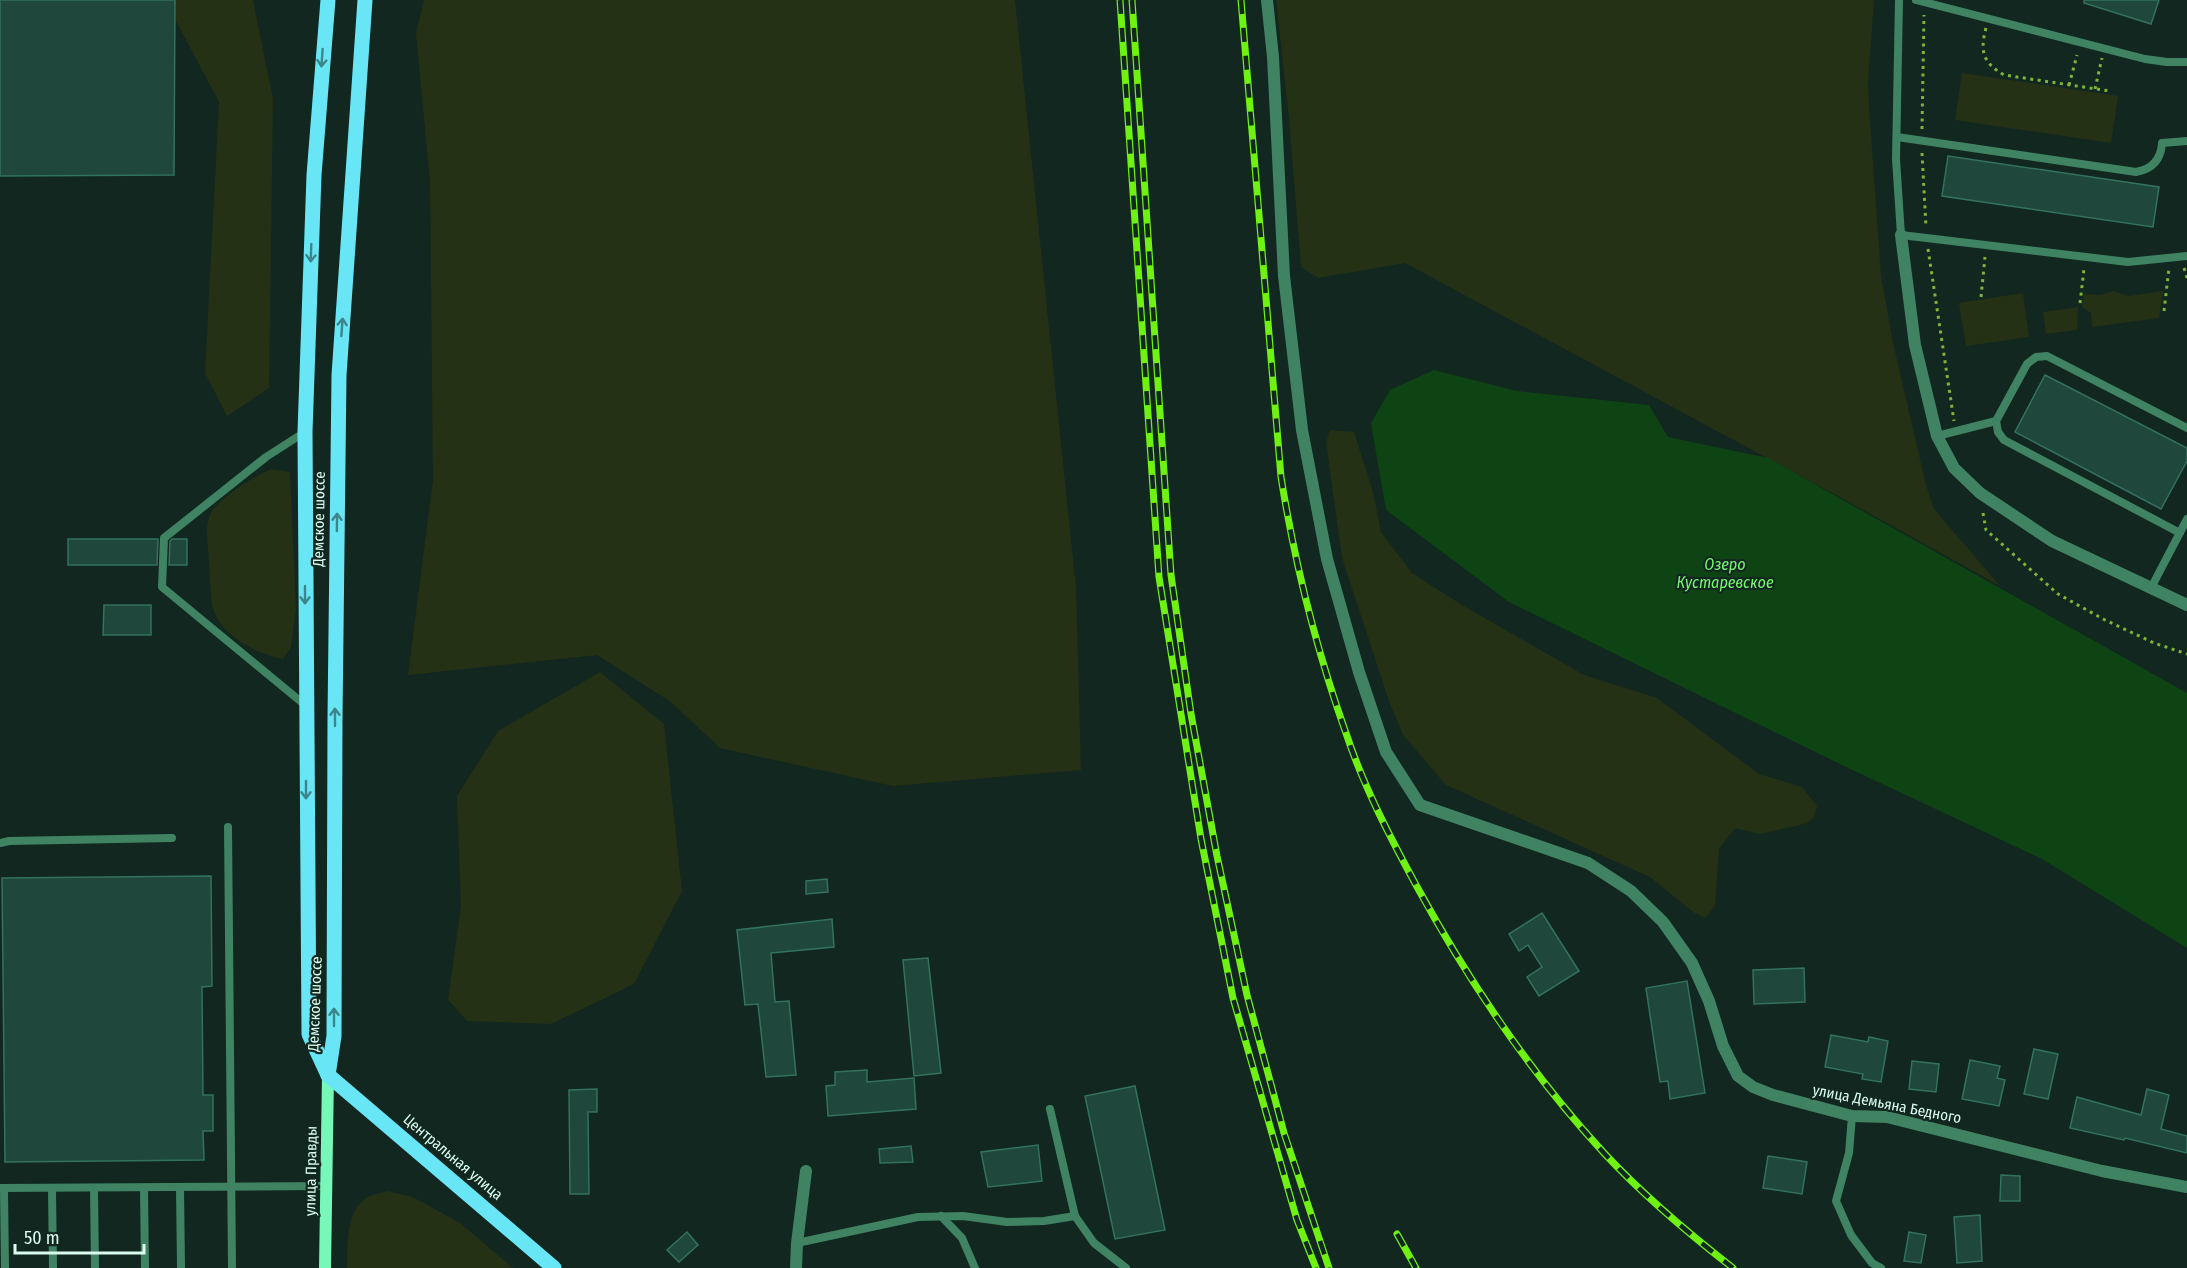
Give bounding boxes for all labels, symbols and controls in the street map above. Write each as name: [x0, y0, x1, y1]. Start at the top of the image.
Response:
one-way arrow: [316, 48, 327, 68]
one-way arrow: [306, 242, 317, 262]
one-way arrow: [337, 317, 348, 337]
street label: Демское шоссе: [309, 471, 329, 568]
one-way arrow: [331, 512, 343, 532]
water label: Озеро Кустаревское: [1677, 555, 1774, 592]
one-way arrow: [299, 584, 311, 604]
one-way arrow: [329, 707, 341, 727]
one-way arrow: [300, 779, 312, 799]
street label: Демское шоссе: [304, 956, 326, 1053]
one-way arrow: [328, 1007, 340, 1027]
street label: улица Демьяна Бедного: [1811, 1081, 1963, 1127]
street label: Центральная улица: [400, 1110, 506, 1204]
street label: улица Правды: [301, 1126, 321, 1216]
scale bar: [15, 1217, 144, 1255]
text: 50 m: [24, 1227, 60, 1249]

